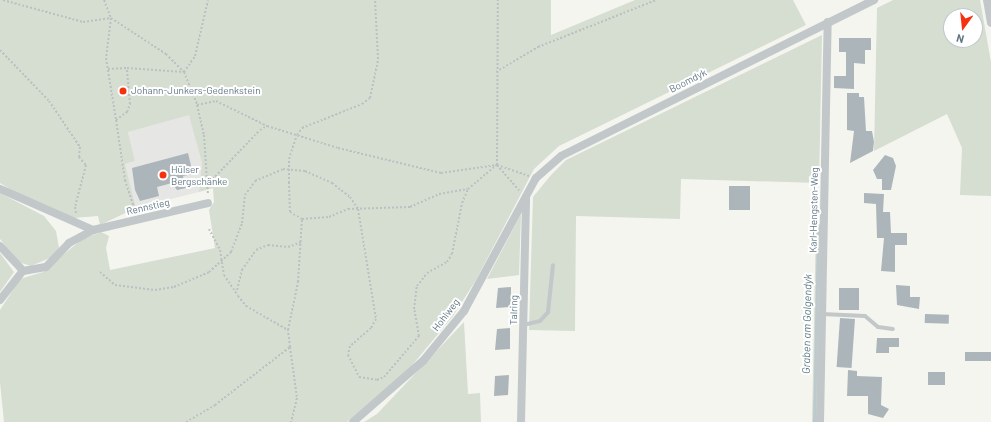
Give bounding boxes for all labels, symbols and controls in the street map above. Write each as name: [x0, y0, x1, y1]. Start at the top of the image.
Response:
north arrow: [943, 8, 983, 48]
text: N: [955, 32, 965, 46]
street label: Boomdyk: [667, 66, 709, 96]
place label: Johann-Junkers-Gedenkstein: [131, 85, 261, 97]
marker: Johann-Junkers-Gedenkstein: [118, 86, 128, 96]
place label: Hülser Bergschänke: [171, 163, 227, 186]
street label: Karl-Hengsten-Weg: [807, 167, 821, 253]
marker: Hülser Bergschänke: [158, 170, 168, 180]
street label: Rennstieg: [125, 196, 171, 218]
water label: Graben am Galgendyk: [800, 274, 814, 374]
street label: Talring: [508, 295, 520, 325]
street label: Hohlweg: [430, 296, 462, 334]

